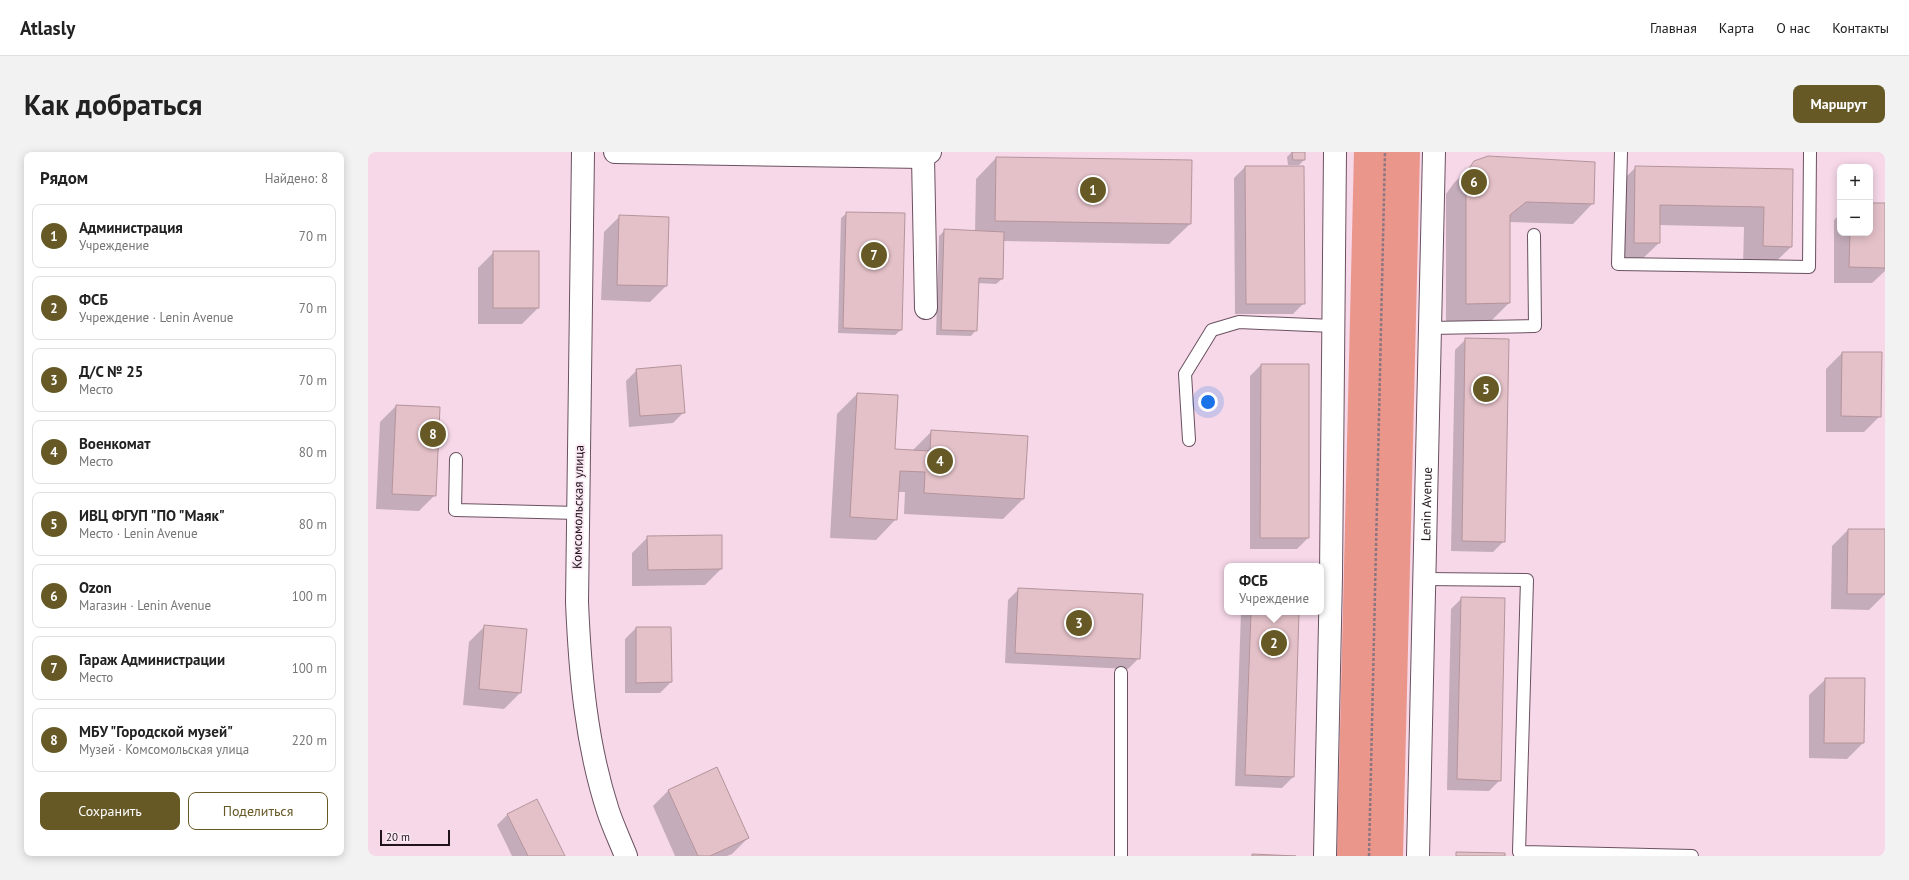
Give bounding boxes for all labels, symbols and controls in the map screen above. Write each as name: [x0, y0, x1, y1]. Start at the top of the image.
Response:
text: Atlasly: [20, 16, 75, 40]
text: Главная: [1650, 19, 1697, 37]
text: Карта: [1719, 19, 1754, 37]
text: О нас: [1776, 19, 1810, 37]
text: Контакты: [1832, 19, 1889, 37]
button: Маршрут: [1793, 85, 1885, 123]
text: Как добраться: [24, 86, 202, 123]
map controls: [1837, 164, 1873, 236]
button: +: [1837, 164, 1873, 200]
text: Рядом: [40, 167, 88, 189]
pin: 6: [1461, 167, 1487, 197]
text: Найдено: 8: [265, 170, 328, 187]
pin: 1: [1080, 175, 1106, 205]
button: −: [1837, 200, 1873, 236]
text: Администрация: [79, 218, 183, 237]
text: 1: [50, 228, 58, 245]
text: 70 m: [299, 228, 327, 245]
text: Учреждение: [79, 237, 149, 254]
pin: 7: [861, 240, 887, 270]
text: ФСБ: [79, 290, 108, 309]
text: 2: [50, 300, 58, 317]
text: 70 m: [299, 300, 327, 317]
text: Учреждение · Lenin Avenue: [79, 309, 233, 326]
text: Д/С № 25: [79, 362, 143, 381]
text: 3: [50, 372, 58, 389]
text: 70 m: [299, 372, 327, 389]
pin: 5: [1473, 374, 1499, 404]
text: Место: [79, 381, 113, 398]
your location: [1198, 392, 1218, 412]
pin: 8: [420, 419, 446, 449]
text: Военкомат: [79, 434, 151, 453]
text: 4: [50, 444, 58, 461]
text: 80 m: [299, 444, 327, 461]
street label: Комсомольская улица: [568, 445, 588, 569]
pin: 4: [927, 446, 953, 476]
text: Место: [79, 453, 113, 470]
street label: Lenin Avenue: [1417, 467, 1435, 541]
text: ИВЦ ФГУП "ПО "Маяк": [79, 506, 225, 525]
text: 5: [50, 516, 58, 533]
text: 80 m: [299, 516, 327, 533]
text: Место · Lenin Avenue: [79, 525, 198, 542]
popup: [1224, 563, 1324, 615]
text: ФСБ: [1239, 571, 1268, 590]
text: Ozon: [79, 578, 112, 597]
text: 6: [50, 588, 58, 605]
text: 100 m: [292, 588, 327, 605]
text: Учреждение: [1239, 590, 1309, 607]
text: Магазин · Lenin Avenue: [79, 597, 211, 614]
pin: 3: [1066, 608, 1092, 638]
pin: 2: [1261, 628, 1287, 658]
text: Гараж Администрации: [79, 650, 225, 669]
text: 7: [50, 660, 58, 677]
text: 100 m: [292, 660, 327, 677]
text: Место: [79, 669, 113, 686]
text: МБУ "Городской музей": [79, 722, 233, 741]
text: 8: [50, 732, 58, 749]
text: 220 m: [292, 732, 327, 749]
text: Музей · Комсомольская улица: [79, 741, 249, 758]
button: Сохранить: [40, 792, 180, 830]
button: Поделиться: [188, 792, 328, 830]
scale bar: [380, 828, 450, 847]
text: 20 m: [386, 830, 410, 844]

